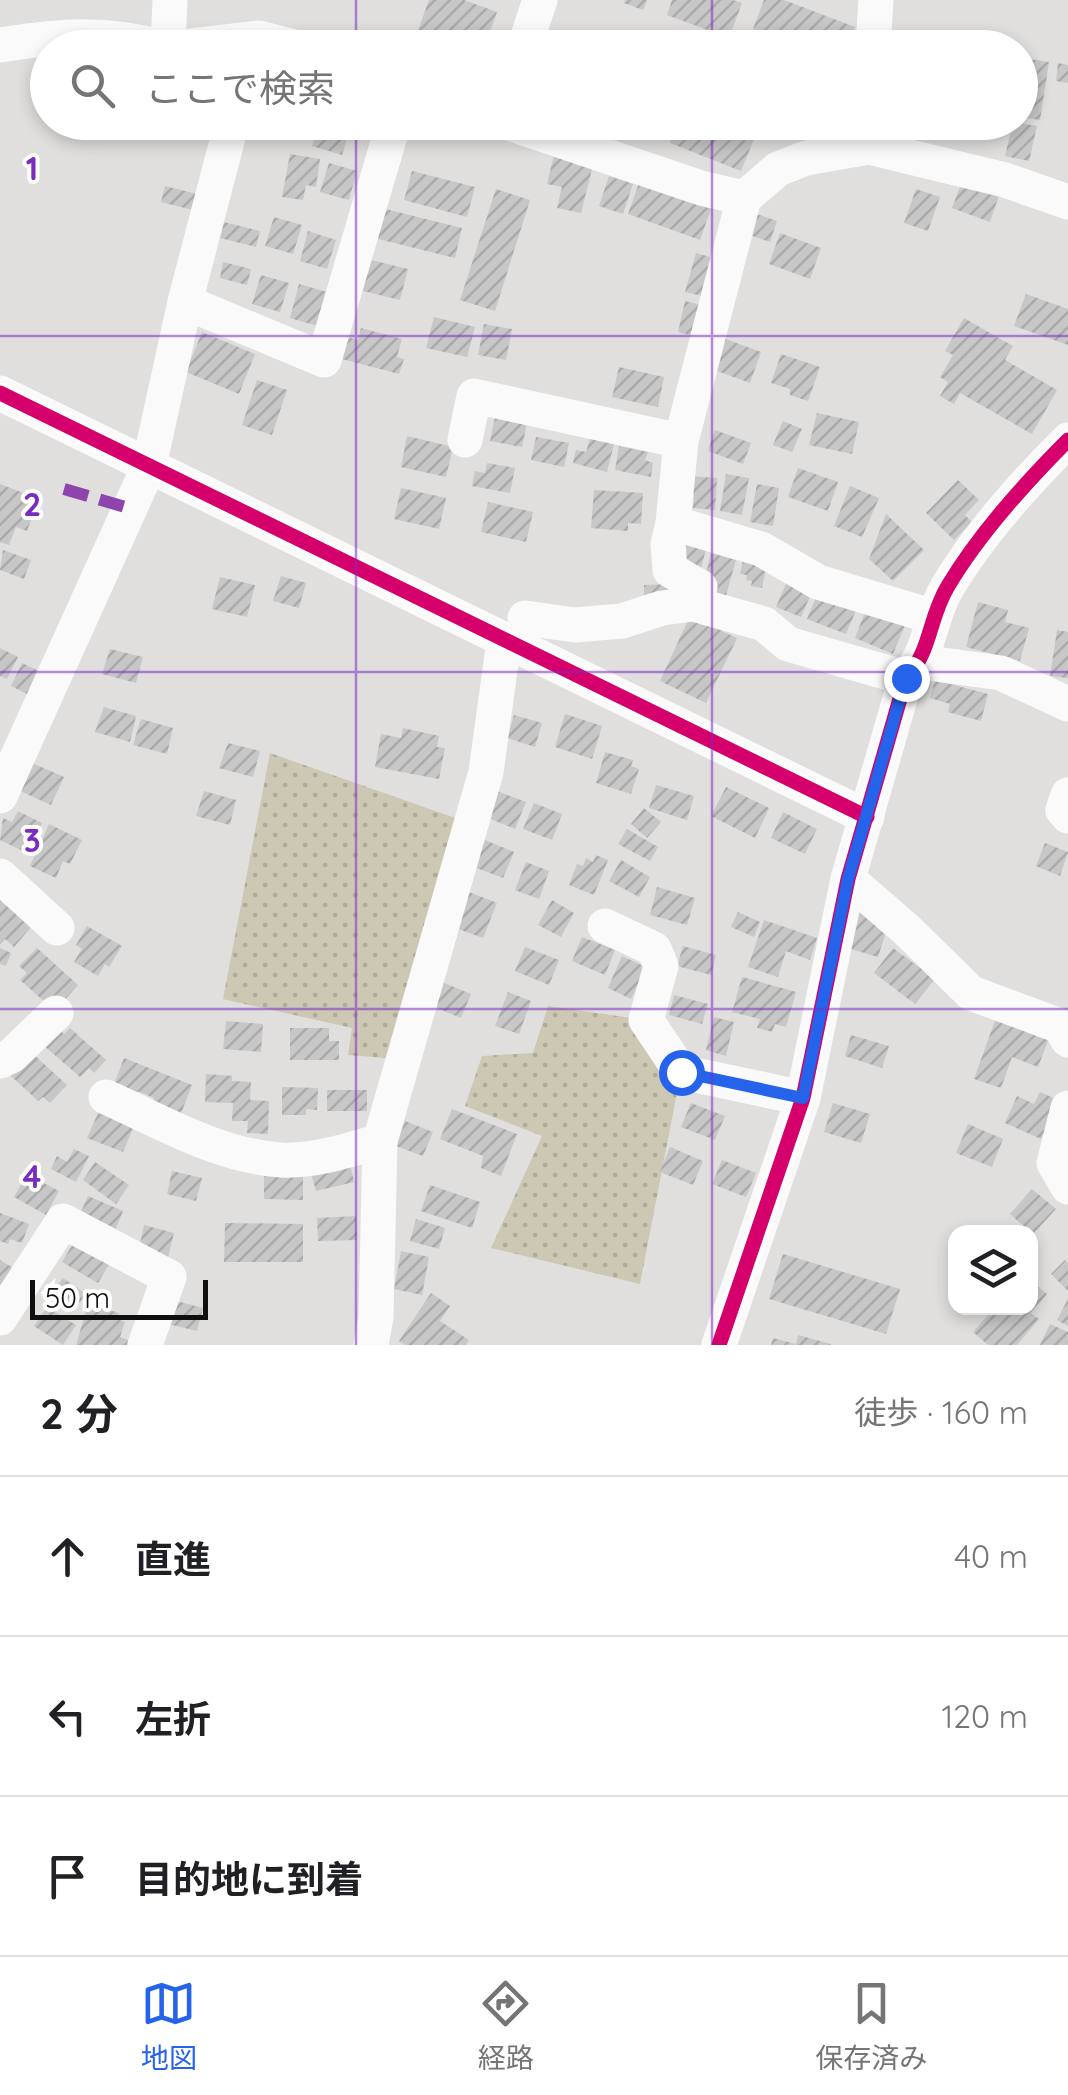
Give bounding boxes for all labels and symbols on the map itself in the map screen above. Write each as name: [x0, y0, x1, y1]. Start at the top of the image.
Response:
text: 1: [26, 148, 38, 188]
text: 2: [23, 484, 41, 524]
route end: [884, 656, 930, 702]
text: 3: [23, 820, 41, 860]
route start: [659, 1050, 705, 1096]
text: 4: [23, 1156, 42, 1196]
scale bar: [30, 1275, 208, 1320]

